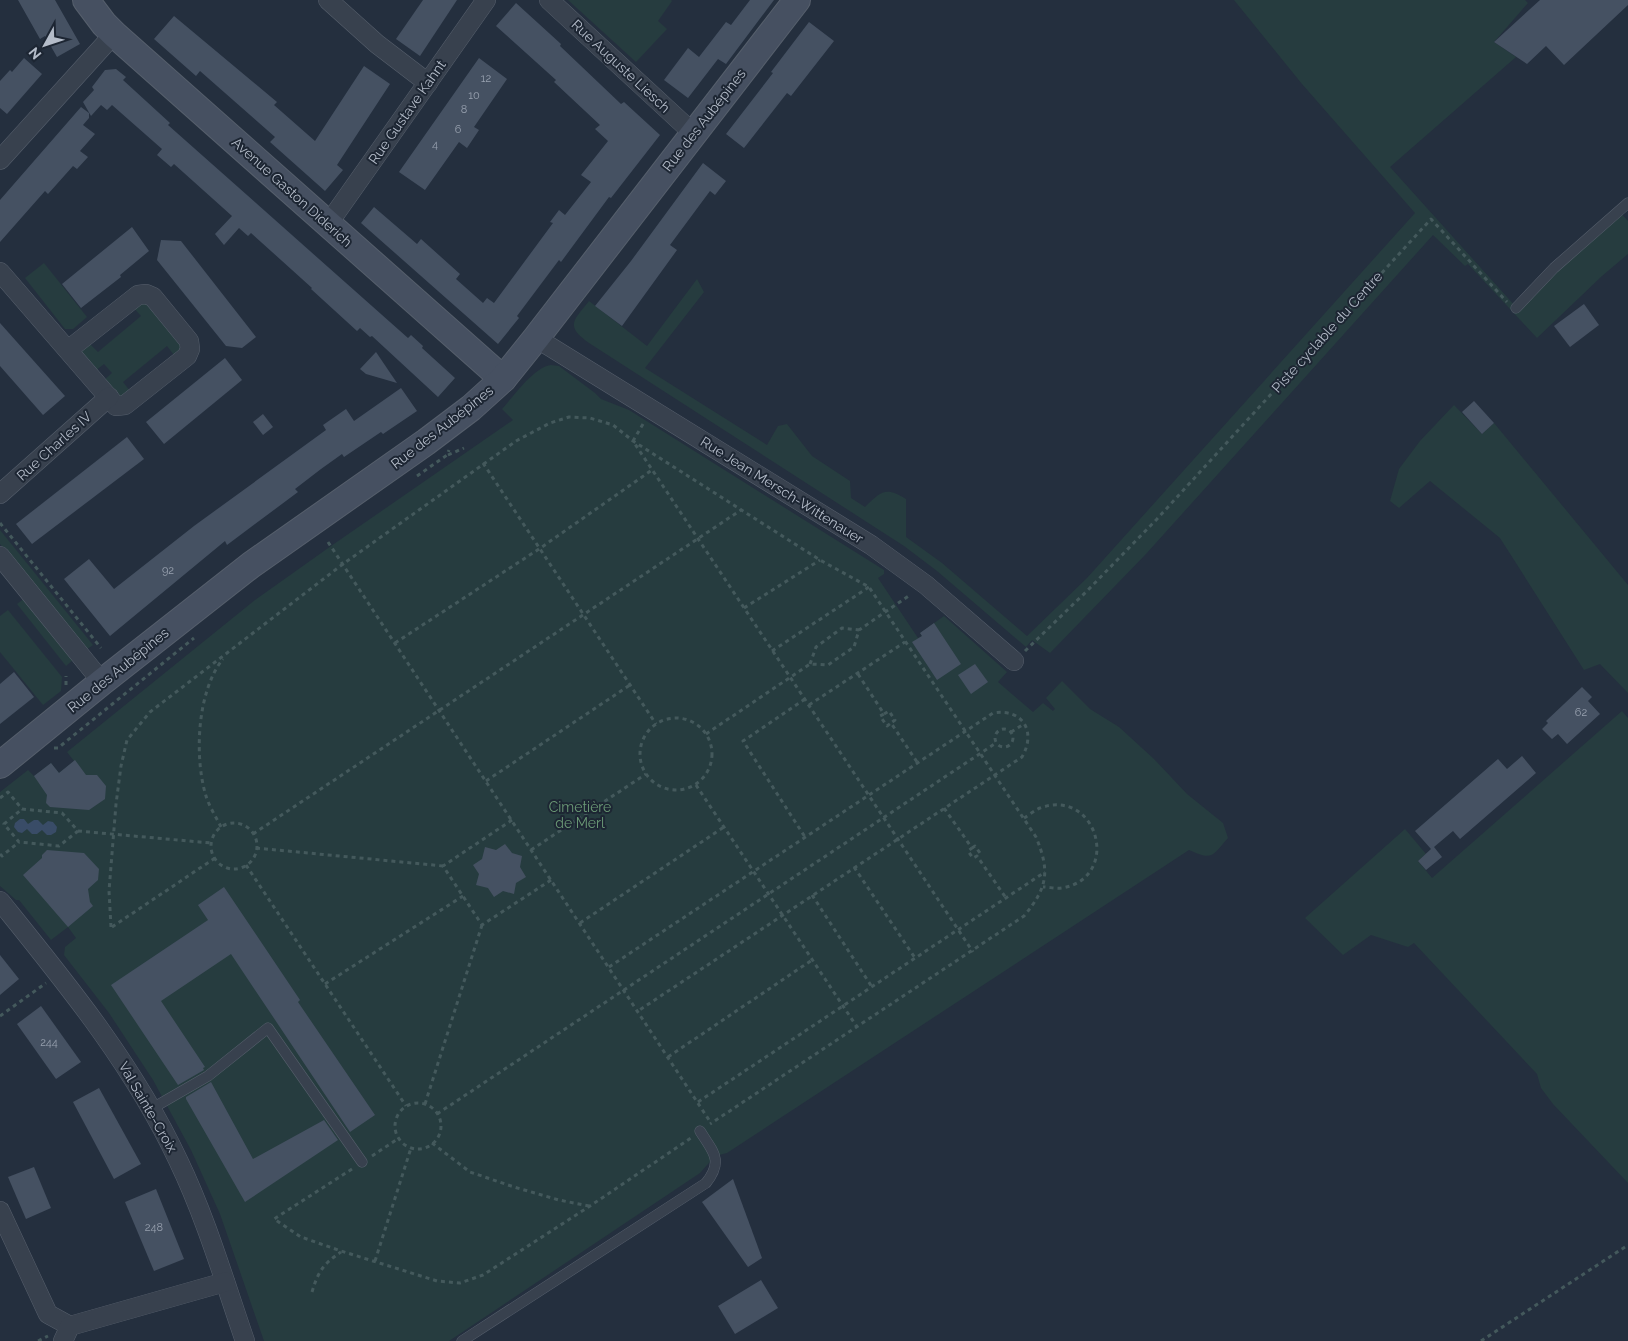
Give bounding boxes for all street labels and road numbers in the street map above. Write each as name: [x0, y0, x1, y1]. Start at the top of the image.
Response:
street label: Rue Auguste Liesch: [569, 16, 673, 116]
street label: Rue Gustave Kahnt: [365, 57, 449, 167]
street label: Rue des Aubépines: [659, 66, 749, 174]
street label: Avenue Gaston Diderich: [229, 134, 355, 250]
street label: Piste cyclable du Centre: [1268, 268, 1386, 396]
street label: Rue des Aubépines: [388, 382, 496, 472]
street label: Rue Charles IV: [13, 408, 95, 484]
street label: Rue Jean Mersch-Wittenauer: [698, 433, 866, 547]
street label: Rue des Aubépines: [64, 624, 172, 716]
street label: Val Sainte-Croix: [116, 1059, 180, 1155]

